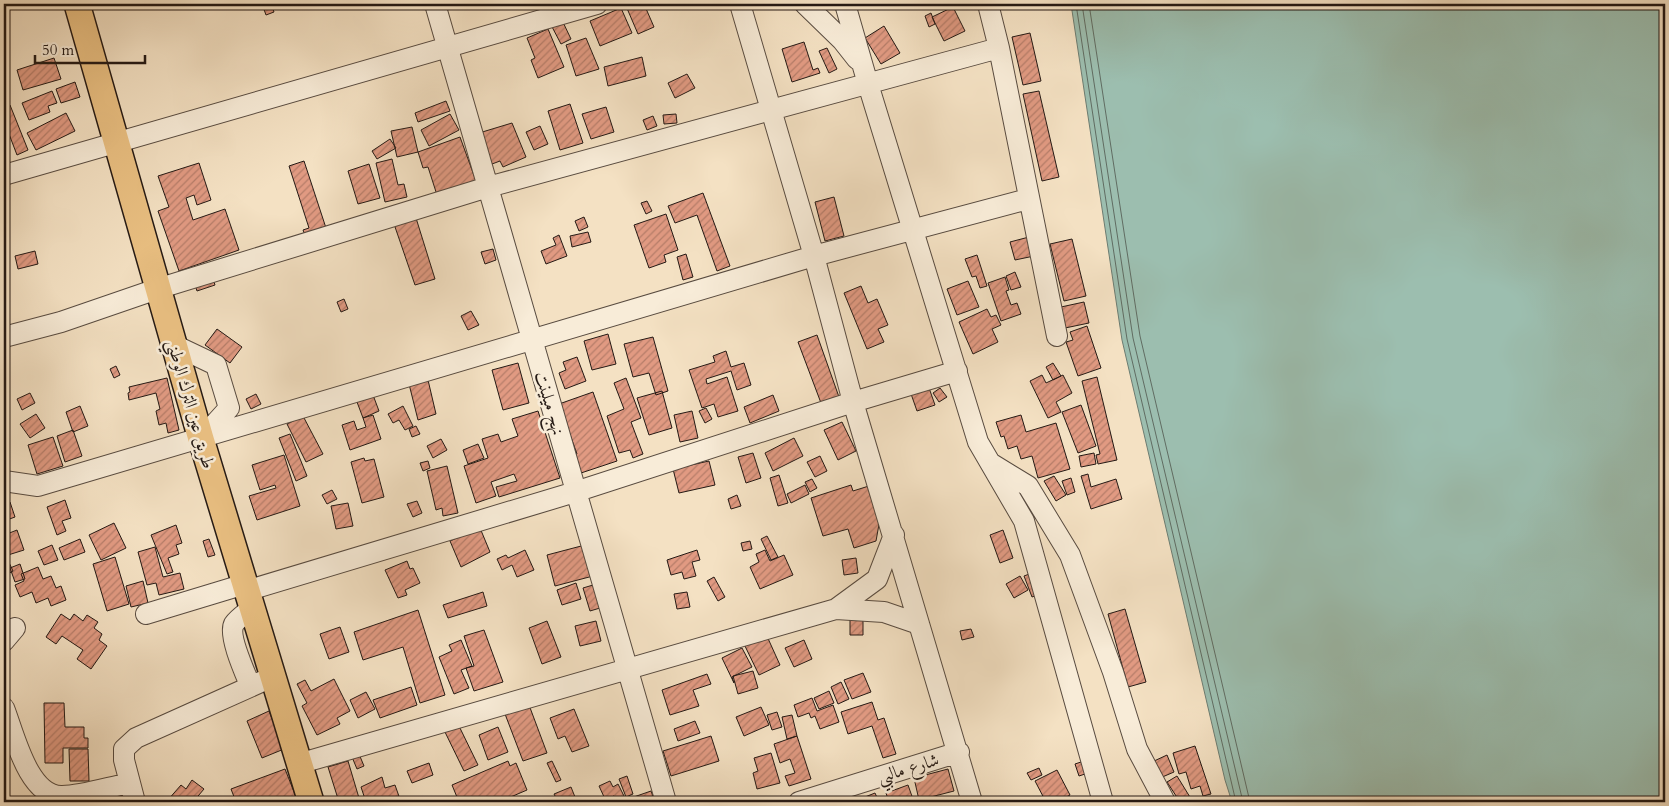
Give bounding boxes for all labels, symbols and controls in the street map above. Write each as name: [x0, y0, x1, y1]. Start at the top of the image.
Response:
scale bar: [35, 32, 145, 64]
text: 50 m: [42, 40, 74, 60]
street label: طريق عين الترك الوطني: [156, 337, 221, 473]
street label: نهج ميلينت: [526, 368, 571, 439]
street label: شارع مالبي: [874, 747, 943, 794]

